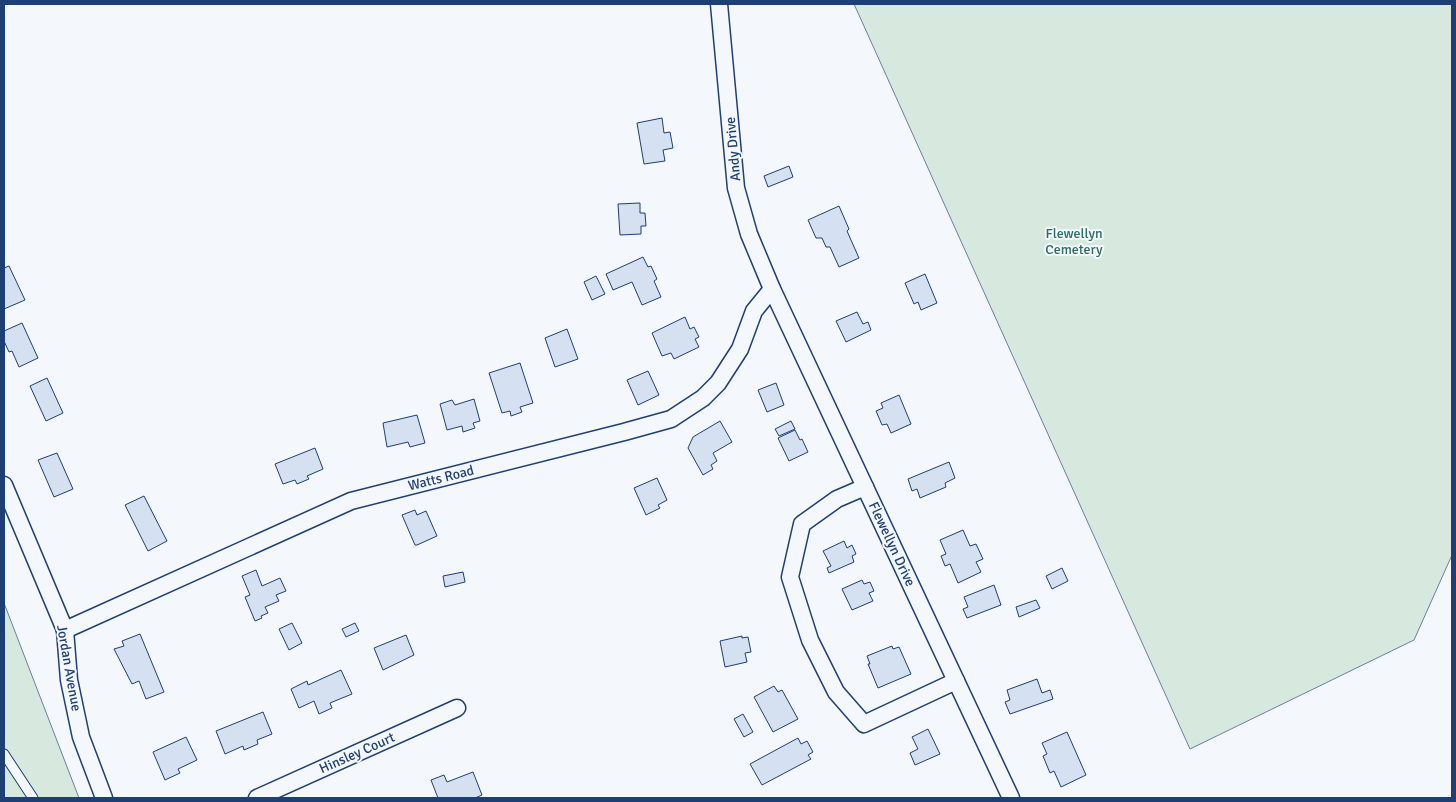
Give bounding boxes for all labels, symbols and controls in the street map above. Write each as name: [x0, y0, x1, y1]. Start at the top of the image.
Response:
street label: Andy Drive: [722, 116, 744, 182]
park label: Flewellyn Cemetery: [1045, 225, 1103, 258]
street label: Watts Road: [406, 462, 476, 494]
street label: Flewellyn Drive: [865, 499, 919, 589]
street label: Jordan Avenue: [53, 623, 85, 713]
street label: Hinsley Court: [317, 729, 398, 777]

